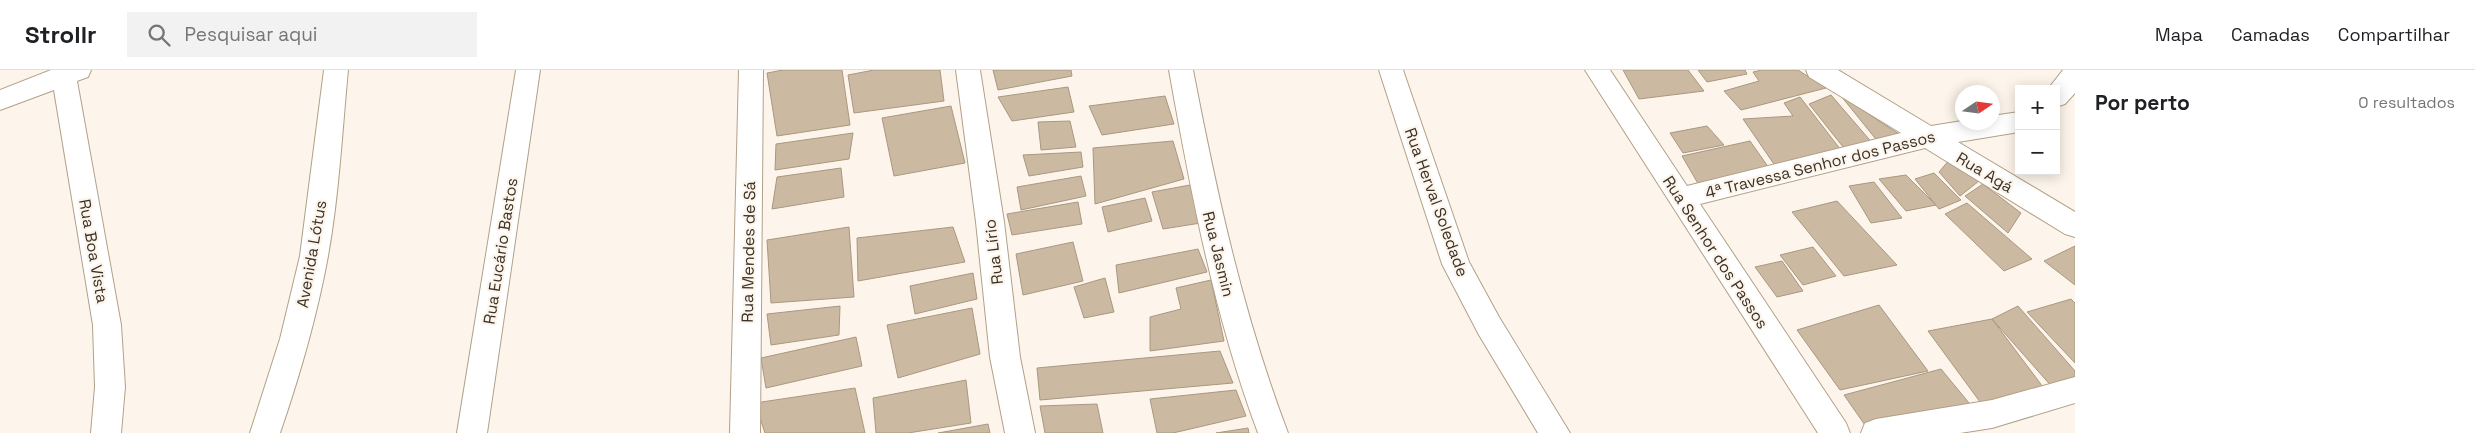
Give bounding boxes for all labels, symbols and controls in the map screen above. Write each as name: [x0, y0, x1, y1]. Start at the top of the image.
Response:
search box: [127, 12, 477, 57]
text: Strollr: [25, 19, 97, 50]
icon: search: [145, 21, 173, 49]
text: Pesquisar aqui: [185, 22, 318, 47]
text: Mapa: [2155, 23, 2203, 46]
text: Camadas: [2231, 23, 2310, 46]
text: Compartilhar: [2338, 23, 2450, 46]
north arrow: [1955, 85, 2000, 130]
map controls: [2015, 85, 2060, 175]
button: +: [2015, 85, 2060, 130]
text: Por perto: [2095, 89, 2190, 116]
text: 0 resultados: [2358, 92, 2455, 113]
street label: Rua Herval Soledade: [1400, 125, 1473, 280]
street label: 4ª Travessa Senhor dos Passos: [1703, 126, 1937, 203]
button: −: [2015, 130, 2060, 175]
street label: Rua Agá: [1953, 147, 2017, 198]
street label: Rua Senhor dos Passos: [1658, 172, 1773, 333]
street label: Rua Eucário Bastos: [479, 176, 522, 326]
street label: Rua Mendes de Sá: [737, 181, 760, 323]
street label: Rua Boa Vista: [74, 197, 113, 305]
street label: Avenida Lótus: [292, 199, 331, 309]
street label: Rua Jasmin: [1198, 209, 1239, 299]
street label: Rua Lírio: [979, 218, 1008, 286]

